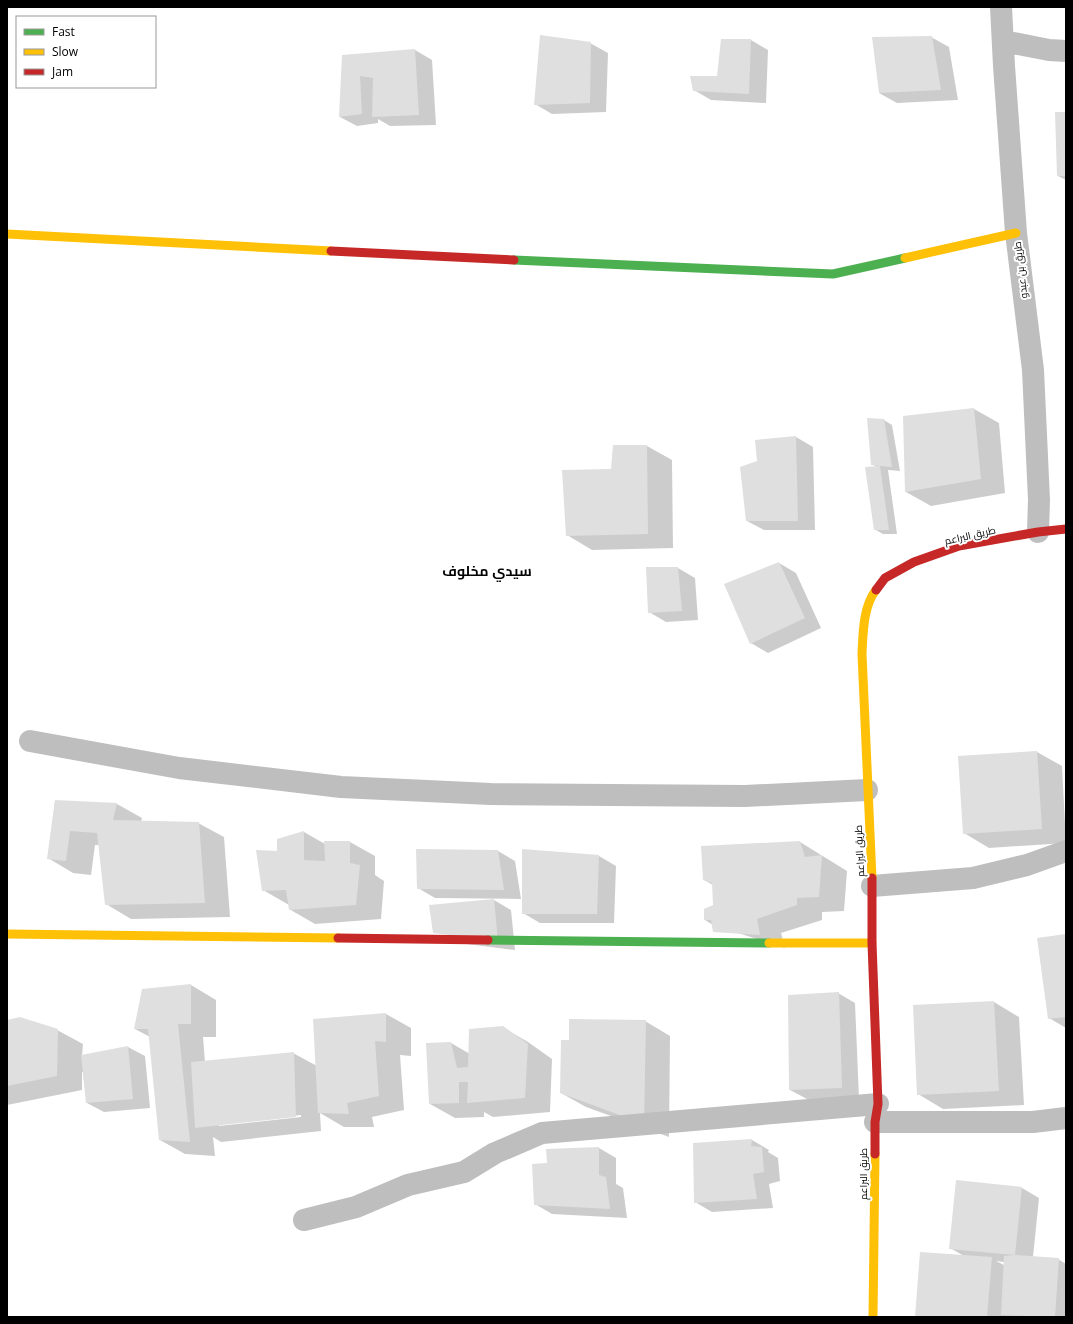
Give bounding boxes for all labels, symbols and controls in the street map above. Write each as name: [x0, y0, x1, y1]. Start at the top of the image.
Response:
legend: [16, 16, 156, 88]
text: Fast: [52, 23, 75, 40]
text: Slow: [52, 43, 79, 60]
text: Jam: [51, 63, 73, 80]
street label: طريق بن عبدو: [1010, 241, 1030, 299]
street label: طريق البراعم: [943, 522, 997, 549]
district label: سيدي مخلوف: [442, 561, 532, 582]
street label: طريق البراعم: [851, 825, 868, 877]
street label: طريق البراعم: [856, 1148, 871, 1200]

